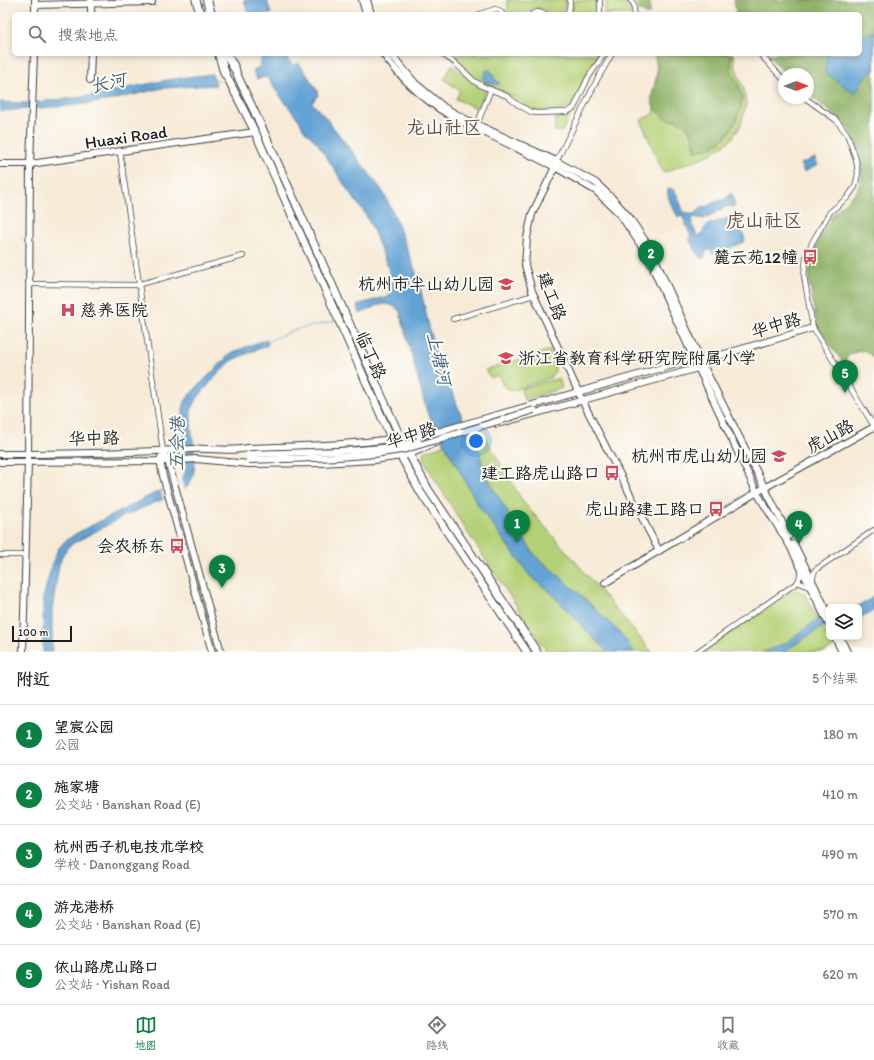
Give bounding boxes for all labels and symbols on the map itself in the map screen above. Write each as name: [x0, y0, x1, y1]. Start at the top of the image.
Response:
water label: 长河: [88, 68, 131, 98]
north arrow: [778, 68, 814, 104]
district label: 龙山社区: [406, 116, 482, 139]
street label: Huaxi Road: [84, 121, 168, 153]
district label: 虎山社区: [726, 209, 802, 232]
pin: 2: [638, 240, 664, 273]
place label: 麓云苑12幢: [713, 247, 798, 267]
bus stop icon: 麓云苑12幢: [801, 248, 819, 266]
street label: 建工路: [534, 269, 570, 323]
place label: 杭州市半山幼儿园: [358, 274, 494, 294]
school or university icon: 杭州市半山幼儿园: [497, 275, 515, 293]
place label: 慈养医院: [80, 300, 148, 320]
hospital icon: 慈养医院: [59, 301, 77, 319]
street label: 华中路: [749, 308, 803, 342]
street label: 临丁路: [351, 328, 391, 382]
water label: 上塘河: [422, 330, 456, 391]
place label: 浙江省教育科学研究院附属小学: [518, 348, 756, 368]
school or university icon: 浙江省教育科学研究院附属小学: [497, 349, 515, 367]
pin: 5: [832, 360, 858, 393]
water label: 五会港: [166, 415, 189, 471]
street label: 虎山路: [803, 415, 857, 457]
street label: 华中路: [384, 418, 438, 452]
street label: 华中路: [68, 428, 120, 448]
your location: [466, 431, 486, 451]
place label: 杭州市虎山幼儿园: [631, 446, 767, 466]
school or university icon: 杭州市虎山幼儿园: [770, 447, 788, 465]
place label: 建工路虎山路口: [481, 463, 600, 483]
bus stop icon: 建工路虎山路口: [603, 464, 621, 482]
place label: 虎山路建工路口: [585, 499, 704, 519]
bus stop icon: 虎山路建工路口: [707, 500, 725, 518]
pin: 1: [504, 510, 530, 543]
pin: 4: [786, 511, 812, 544]
place label: 会农桥东: [97, 536, 165, 556]
bus stop icon: 会农桥东: [168, 537, 186, 555]
pin: 3: [209, 555, 235, 588]
scale bar: [12, 624, 72, 643]

